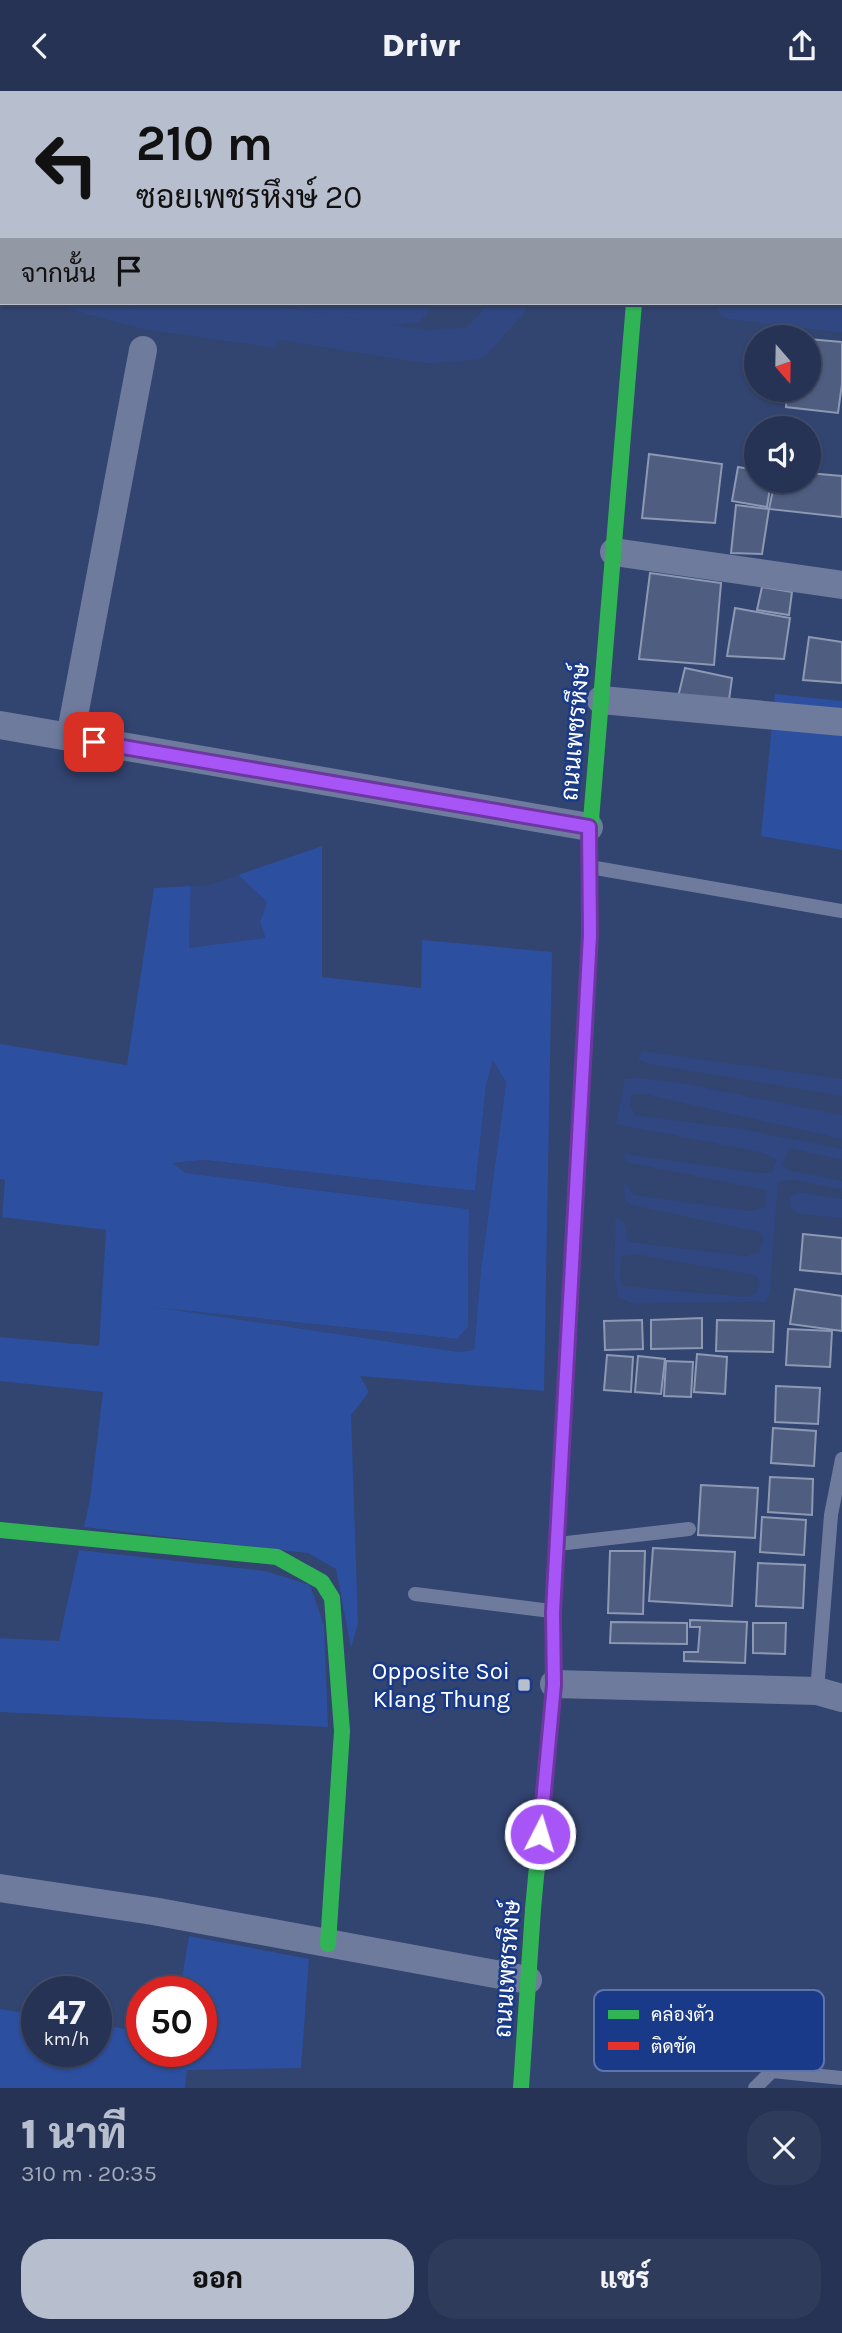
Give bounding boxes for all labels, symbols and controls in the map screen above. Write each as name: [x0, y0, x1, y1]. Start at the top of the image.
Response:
icon: back: [21, 27, 59, 65]
text: Drivr: [382, 27, 460, 64]
icon: share: [783, 27, 821, 65]
text: 210 m: [136, 115, 273, 172]
icon: left: [21, 119, 112, 210]
text: ซอยเพชรหึงษ์ 20: [136, 179, 362, 216]
icon: arrive: [110, 252, 148, 290]
text: จากนั้น: [21, 258, 96, 289]
north arrow: [744, 325, 821, 403]
map controls: [744, 325, 821, 493]
button: sound: [744, 416, 821, 493]
street label: ถนนเพชรหึงษ์: [553, 661, 595, 802]
pin: [64, 712, 124, 772]
icon: arrive: [75, 723, 113, 761]
place label: Opposite Soi Klang Thung: [372, 1657, 510, 1713]
marker: Opposite Soi Klang Thung: [516, 1677, 532, 1693]
position arrow: [503, 1797, 577, 1871]
street label: ถนนเพชรหึงษ์: [486, 1898, 526, 2039]
speed limit sign: 50: [126, 1976, 217, 2067]
legend: [594, 1990, 824, 2071]
text: 47: [47, 1992, 86, 2033]
text: คล่องตัว: [651, 2003, 715, 2026]
text: km/h: [44, 2028, 89, 2050]
text: ติดขัด: [651, 2036, 696, 2058]
text: 1 นาที: [21, 2109, 126, 2159]
button: close: [747, 2111, 821, 2185]
text: 310 m · 20:35: [21, 2160, 157, 2187]
button: ออก: [21, 2239, 414, 2319]
button: แชร์: [428, 2239, 821, 2319]

